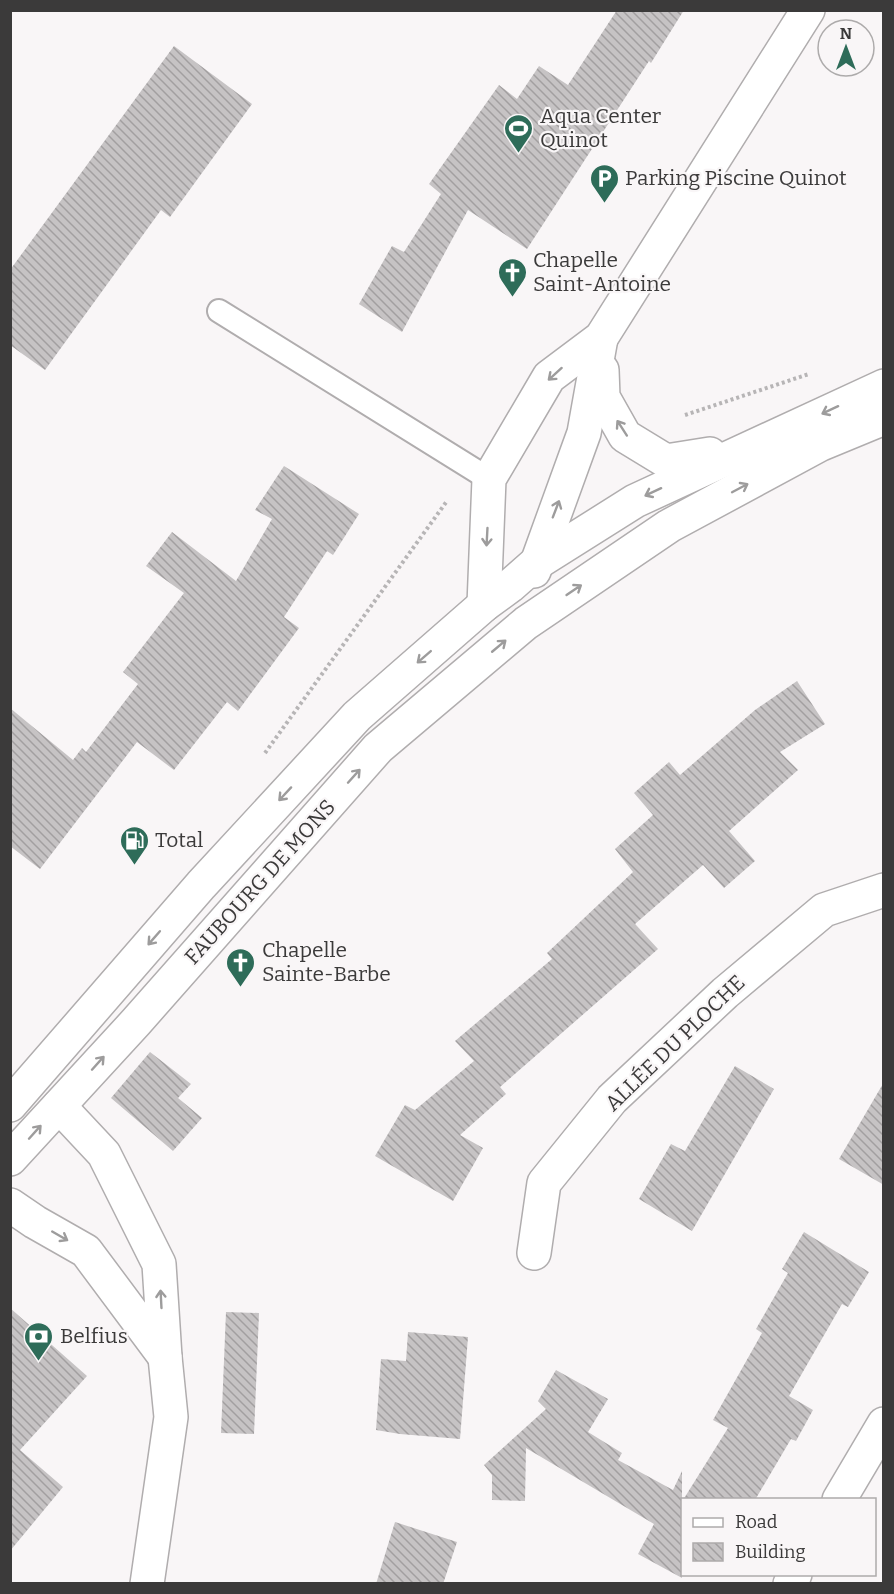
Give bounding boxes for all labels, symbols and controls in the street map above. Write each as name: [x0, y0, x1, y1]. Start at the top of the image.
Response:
north arrow: [816, 18, 876, 78]
text: N: [840, 24, 852, 43]
place label: Aqua Center Quinot: [540, 103, 661, 153]
sports icon: Aqua Center Quinot: [503, 112, 535, 154]
parking icon: Parking Piscine Quinot: [588, 162, 620, 204]
place label: Parking Piscine Quinot: [625, 165, 847, 191]
place label: Chapelle Saint-Antoine: [533, 247, 671, 297]
church icon: Chapelle Saint-Antoine: [496, 256, 528, 298]
one-way arrow: [547, 367, 562, 381]
one-way arrow: [822, 405, 840, 416]
one-way arrow: [615, 420, 628, 437]
one-way arrow: [731, 482, 748, 494]
one-way arrow: [645, 487, 663, 499]
one-way arrow: [551, 500, 562, 519]
one-way arrow: [481, 527, 492, 547]
one-way arrow: [566, 584, 582, 596]
one-way arrow: [491, 639, 506, 653]
one-way arrow: [417, 650, 432, 664]
one-way arrow: [347, 769, 361, 784]
one-way arrow: [278, 786, 292, 801]
street label: FAUBOURG DE MONS: [179, 794, 341, 970]
fuel station icon: Total: [118, 824, 150, 866]
place label: Total: [155, 827, 203, 853]
one-way arrow: [147, 931, 161, 946]
place label: Chapelle Sainte-Barbe: [262, 937, 391, 987]
church icon: Chapelle Sainte-Barbe: [225, 946, 257, 988]
street label: ALLÉE DU PLOCHE: [600, 970, 750, 1116]
one-way arrow: [91, 1056, 105, 1071]
one-way arrow: [28, 1125, 42, 1140]
one-way arrow: [51, 1230, 68, 1242]
one-way arrow: [155, 1289, 166, 1309]
bank icon: Belfius: [23, 1320, 55, 1362]
place label: Belfius: [60, 1323, 128, 1349]
legend: [681, 1498, 876, 1576]
text: Road: [735, 1511, 778, 1533]
text: Building: [735, 1541, 806, 1563]

